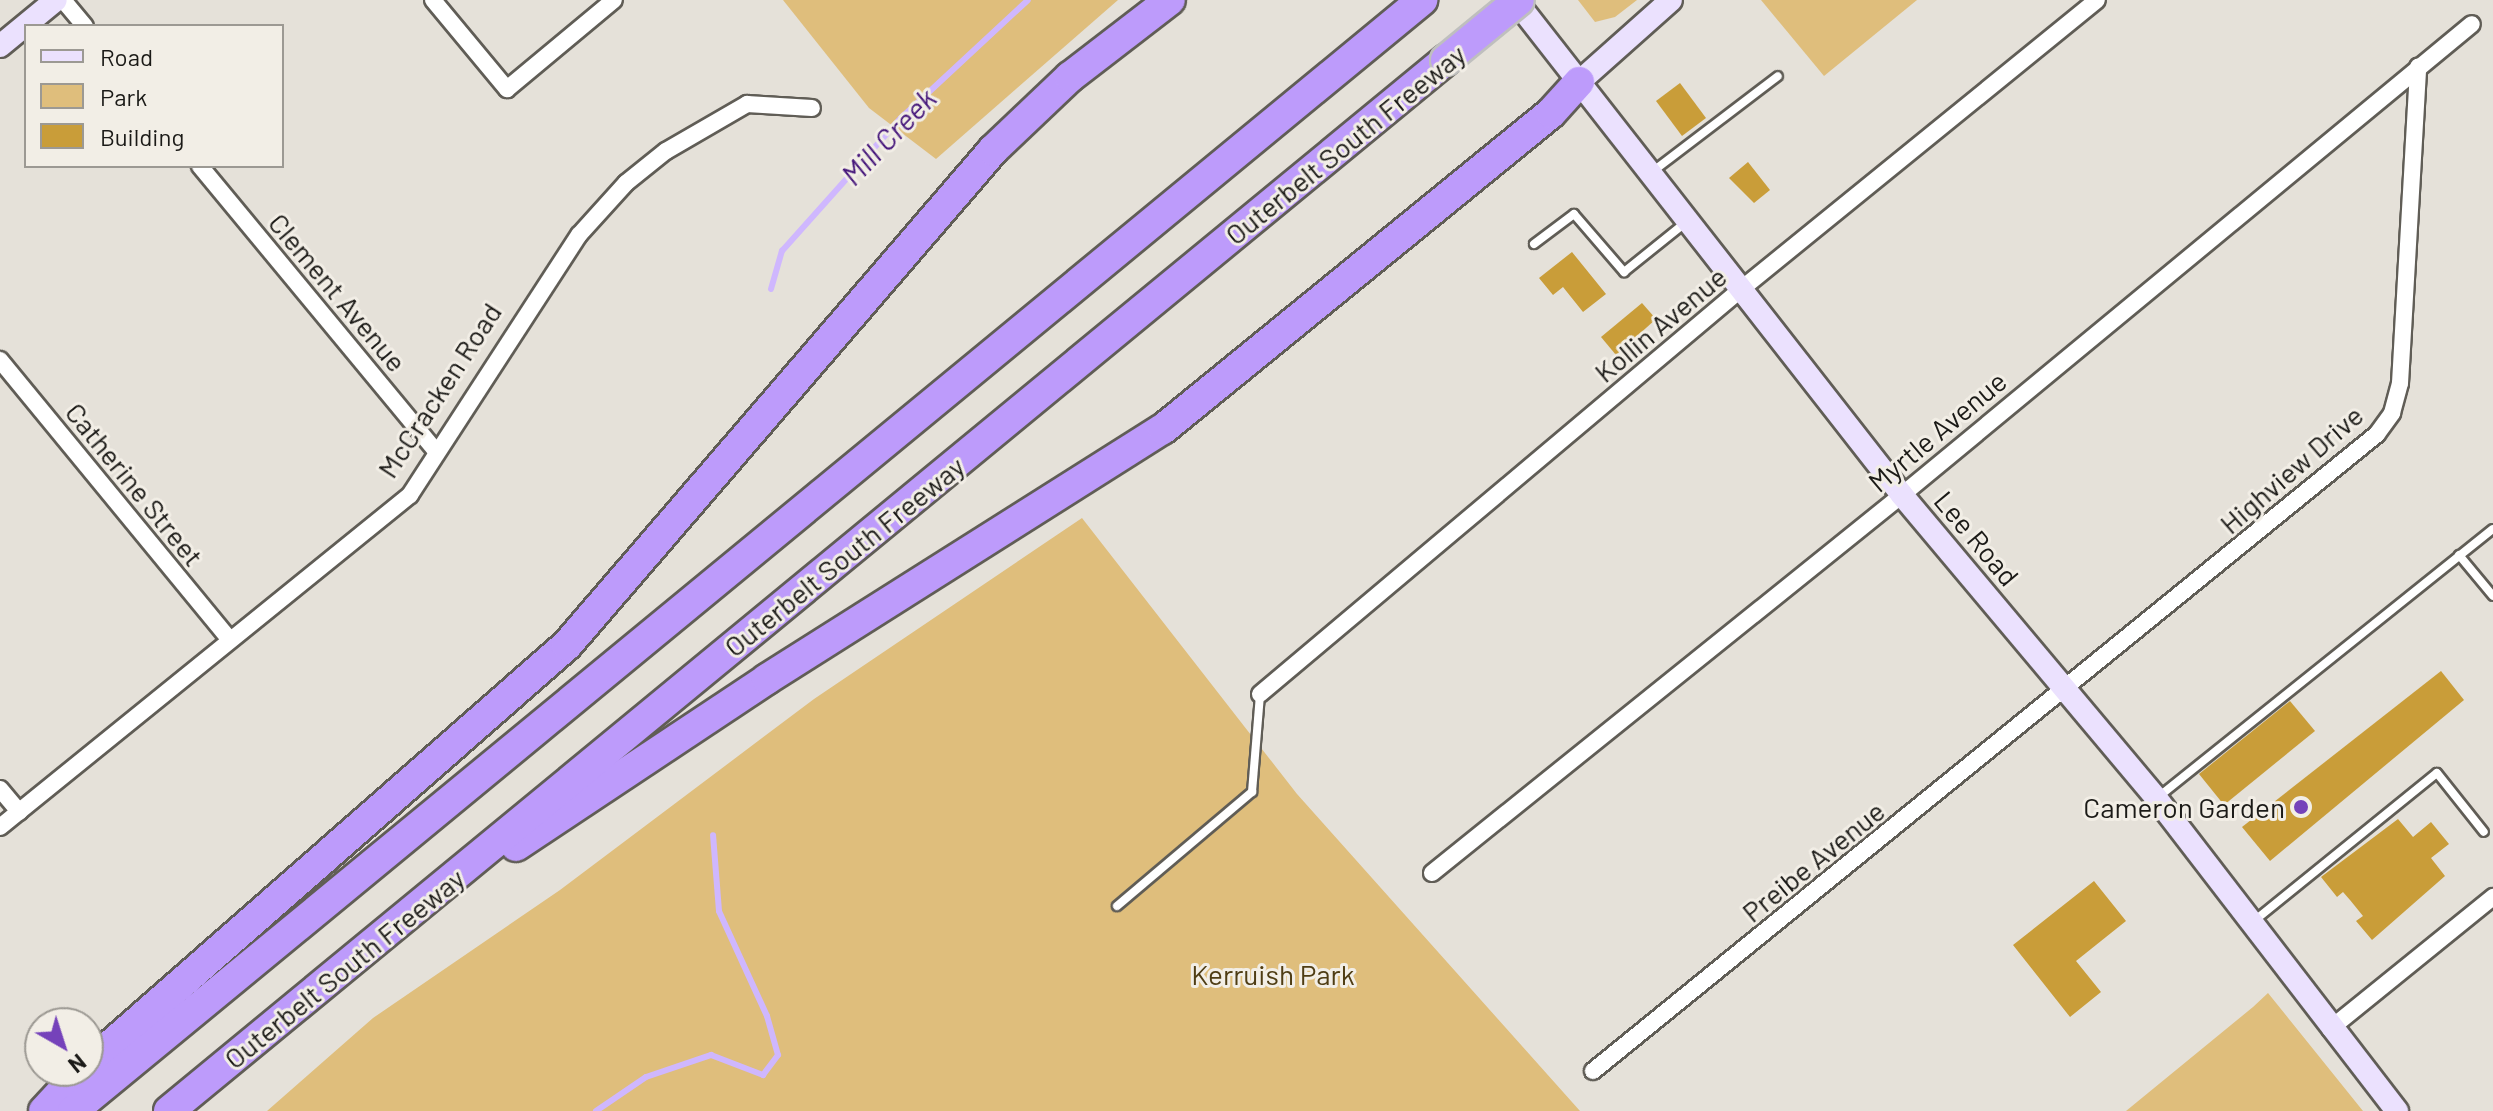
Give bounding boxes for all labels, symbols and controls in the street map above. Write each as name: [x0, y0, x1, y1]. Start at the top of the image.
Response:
legend: [24, 24, 284, 168]
street label: Outerbelt South Freeway: [1218, 37, 1472, 251]
text: Road: [100, 42, 153, 71]
water label: Mill Creek: [833, 80, 943, 192]
text: Park: [100, 82, 147, 111]
text: Building: [100, 122, 184, 151]
street label: Clement Avenue: [262, 206, 414, 378]
street label: Kollin Avenue: [1587, 259, 1733, 389]
street label: McCracken Road: [370, 296, 508, 484]
street label: Myrtle Avenue: [1861, 364, 2013, 498]
street label: Catherine Street: [59, 396, 211, 572]
street label: Highview Drive: [2213, 398, 2369, 540]
street label: Outerbelt South Freeway: [717, 449, 971, 663]
street label: Lee Road: [1928, 484, 2026, 592]
place label: Cameron Garden: [2083, 790, 2285, 824]
street label: Preibe Avenue: [1735, 793, 1891, 929]
marker: Cameron Garden: [2292, 798, 2310, 816]
street label: Outerbelt South Freeway: [217, 861, 471, 1075]
park label: Kerruish Park: [1191, 957, 1355, 991]
north arrow: [24, 1007, 104, 1087]
text: N: [64, 1049, 92, 1079]

